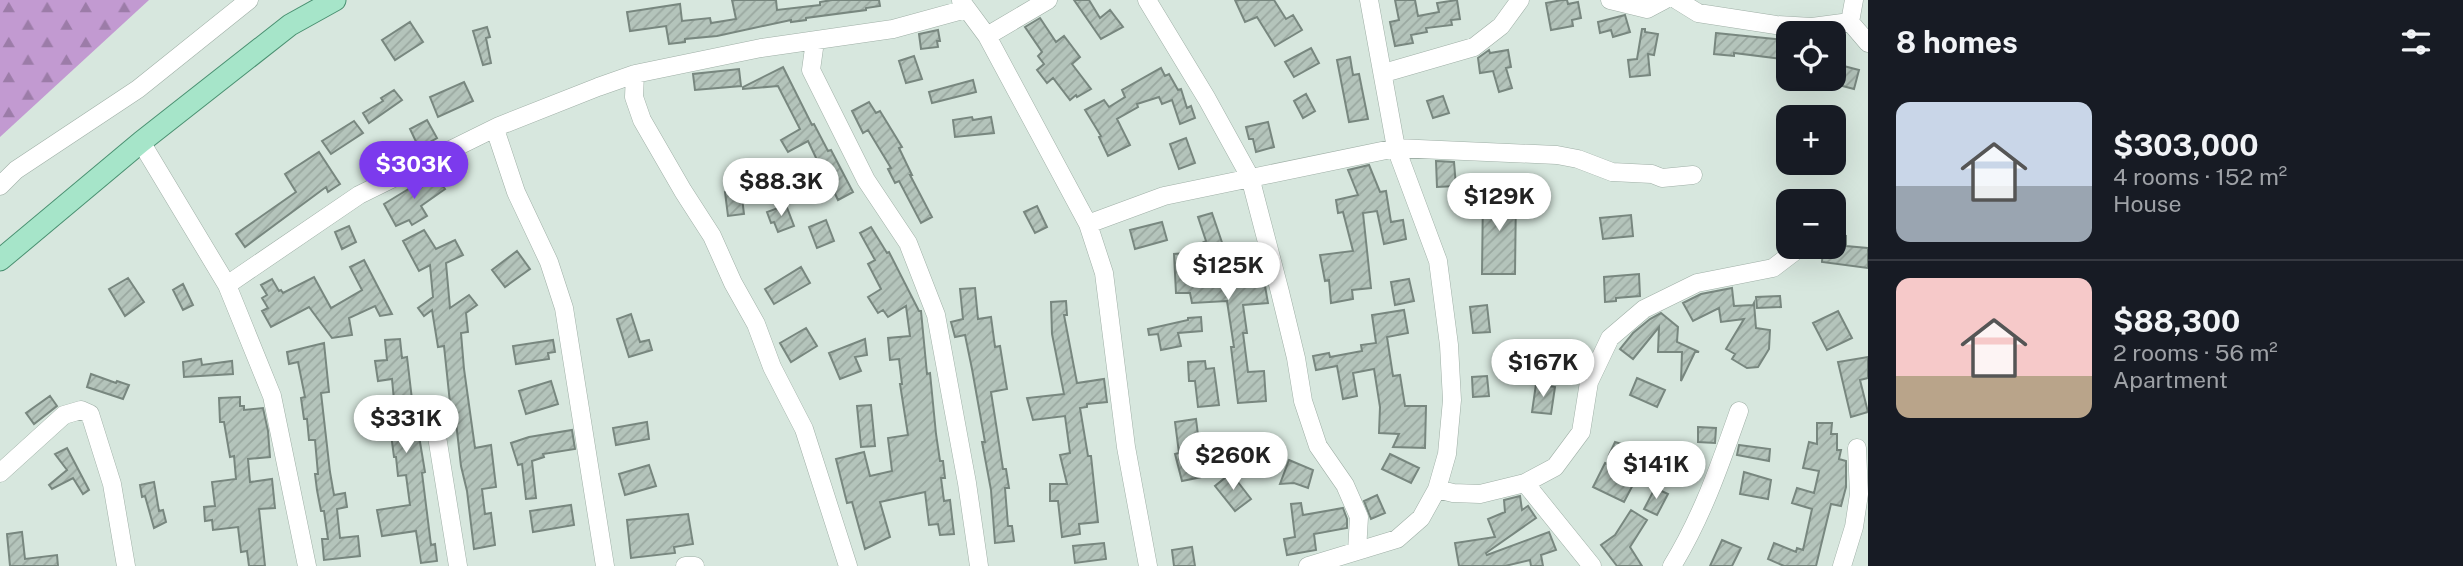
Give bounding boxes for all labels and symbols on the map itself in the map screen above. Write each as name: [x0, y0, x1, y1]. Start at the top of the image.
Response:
pin: $303K: [365, 142, 463, 201]
pin: $88.3K: [724, 158, 838, 218]
pin: $129K: [1450, 174, 1548, 233]
pin: $125K: [1179, 243, 1277, 302]
pin: $167K: [1494, 340, 1592, 399]
pin: $331K: [357, 396, 455, 455]
pin: $260K: [1184, 433, 1282, 492]
pin: $141K: [1607, 442, 1705, 501]

